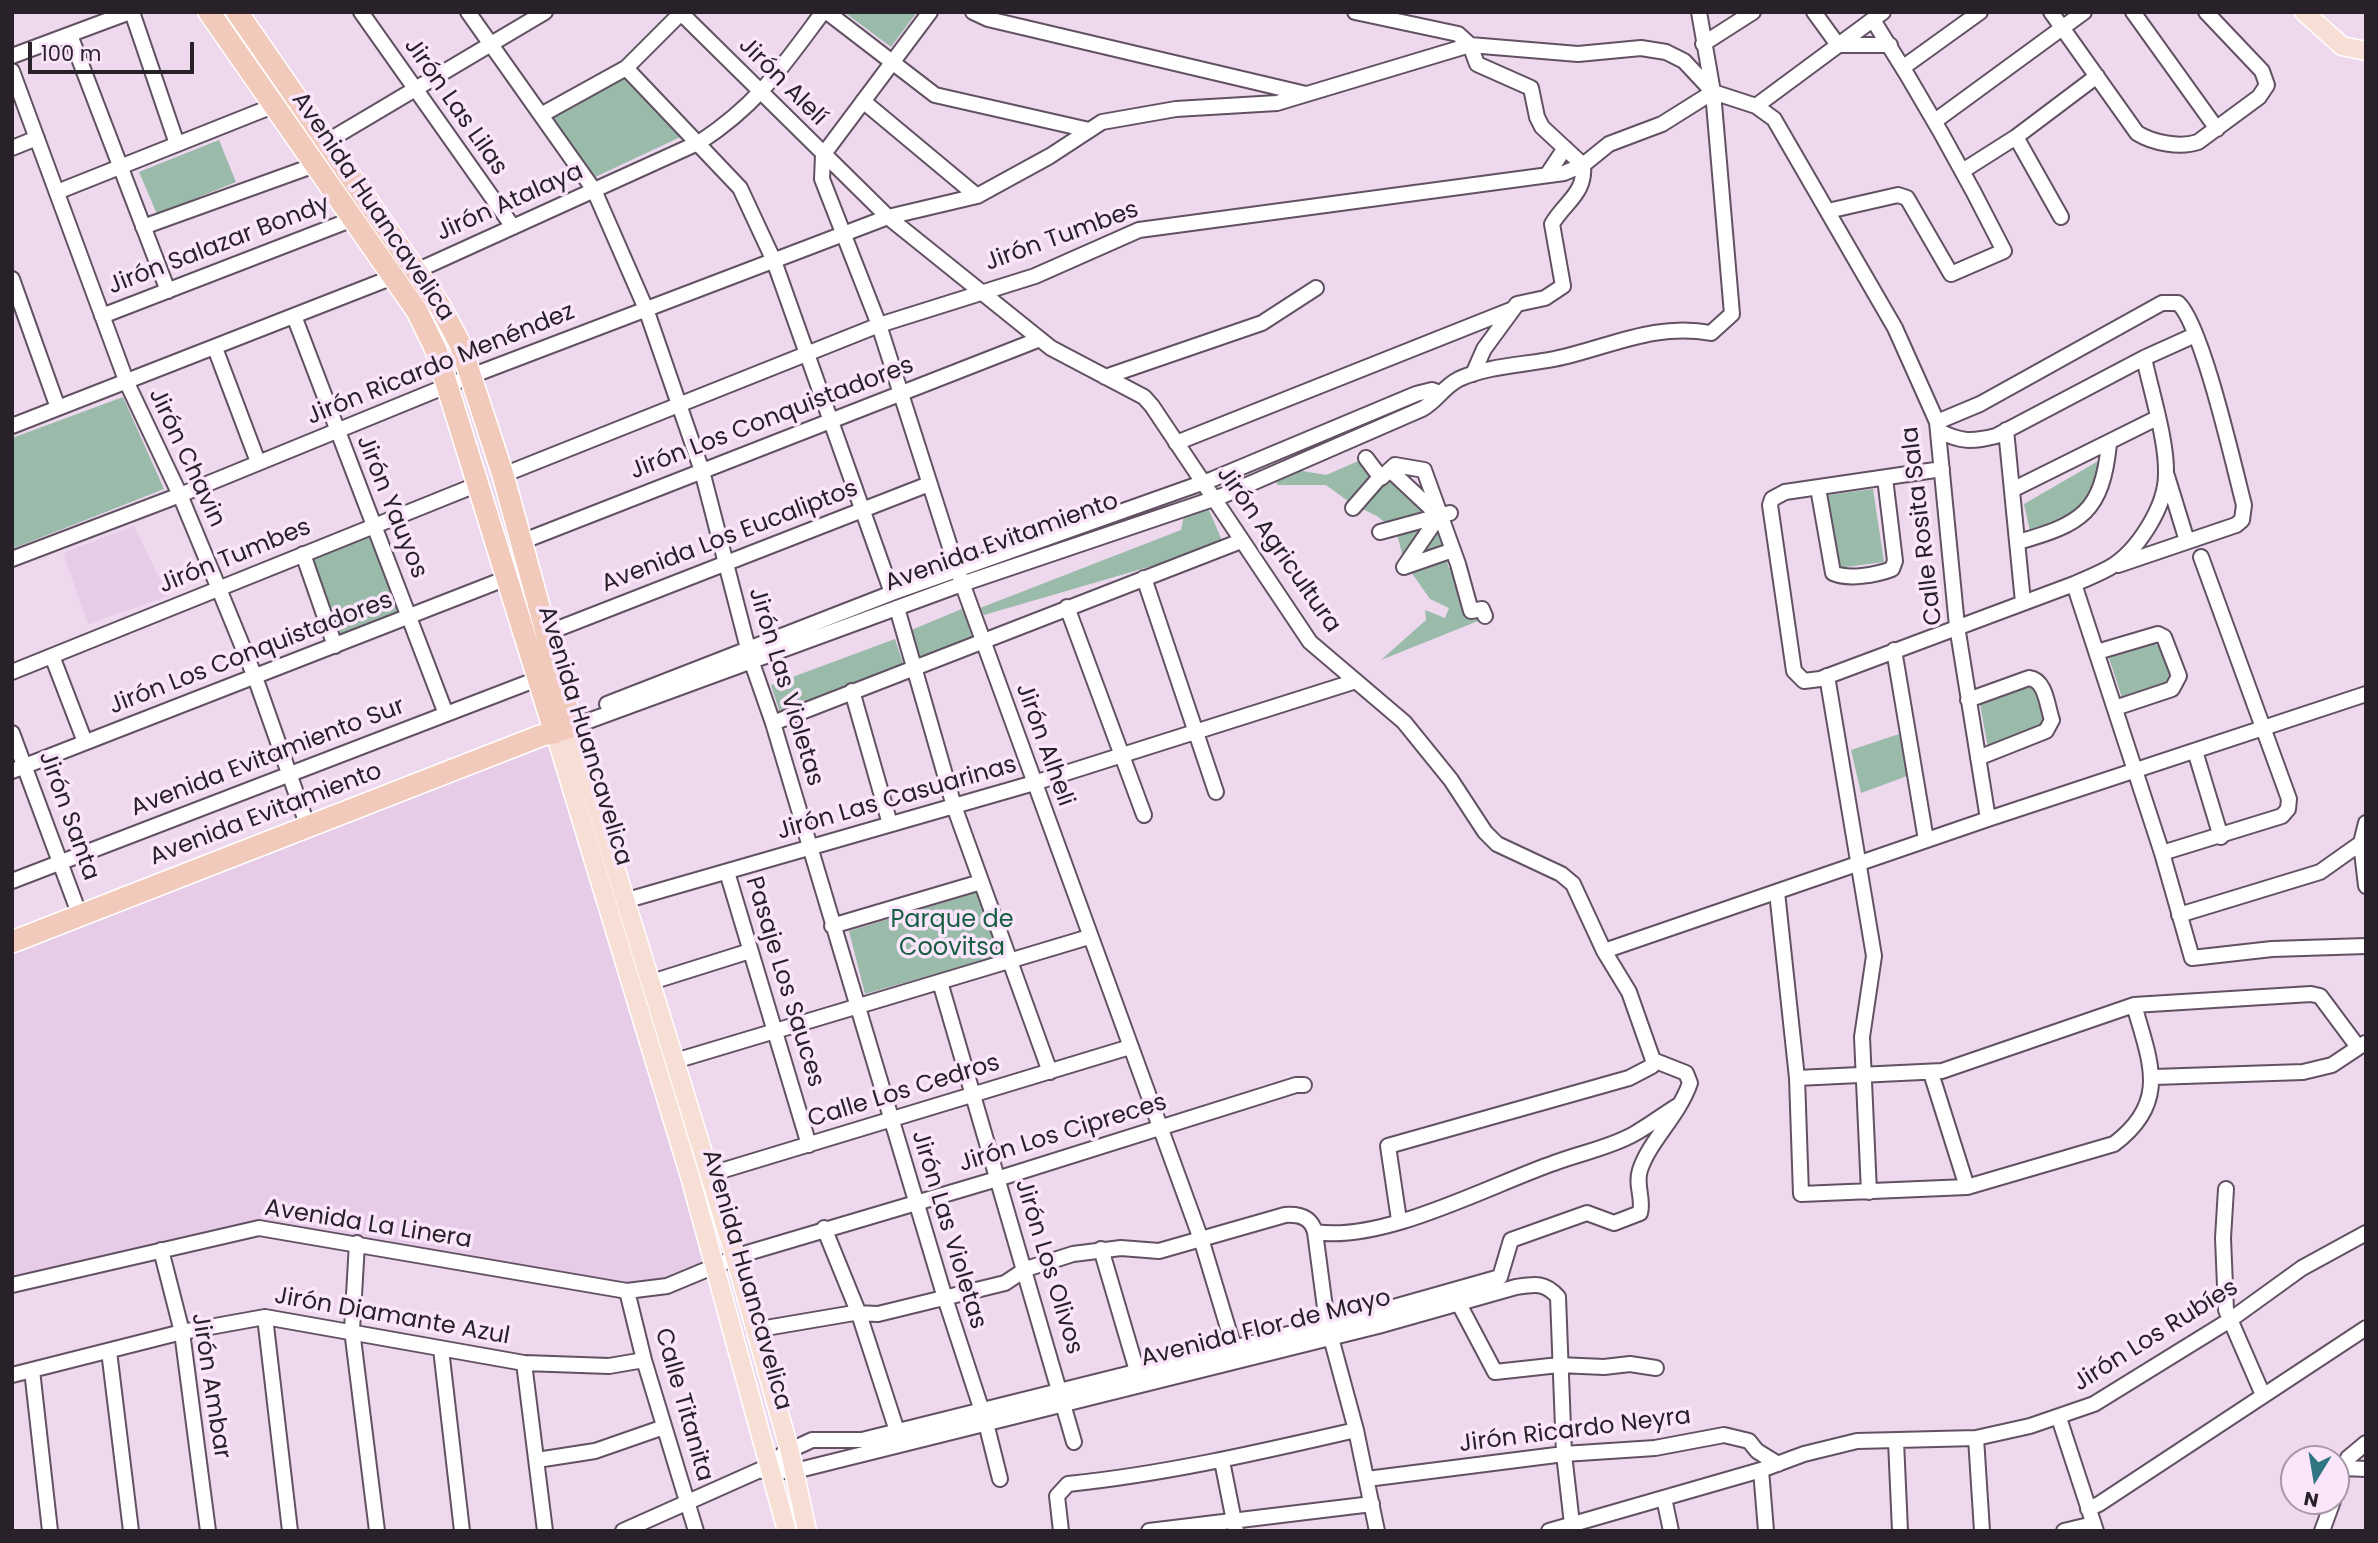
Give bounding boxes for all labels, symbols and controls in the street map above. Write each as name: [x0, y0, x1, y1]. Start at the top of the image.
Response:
scale bar: [32, 28, 198, 72]
street label: Jirón Alelí: [732, 32, 832, 132]
street label: Jirón Las Lilas: [397, 33, 513, 181]
text: 100 m: [41, 39, 101, 68]
street label: Avenida Huancavelica: [285, 87, 459, 327]
street label: Jirón Atalaya: [432, 158, 588, 248]
street label: Jirón Salazar Bondy: [104, 190, 334, 302]
street label: Jirón Tumbes: [981, 196, 1143, 278]
street label: Jirón Ricardo Menéndez: [303, 298, 579, 432]
street label: Jirón Los Conquistadores: [626, 352, 918, 486]
street label: Jirón Chavin: [141, 384, 231, 532]
street label: Calle Rosita Sala: [1897, 425, 1949, 627]
street label: Jirón Yauyos: [349, 431, 433, 583]
street label: Jirón Agricultura: [1210, 461, 1346, 639]
street label: Avenida Los Eucaliptos: [598, 475, 862, 599]
street label: Avenida Evitamiento: [881, 487, 1123, 599]
street label: Jirón Tumbes: [155, 513, 315, 601]
street label: Jirón Las Violetas: [741, 584, 829, 790]
street label: Jirón Los Conquistadores: [105, 587, 397, 721]
street label: Avenida Huancavelica: [531, 603, 637, 869]
street label: Jirón Alheli: [1008, 680, 1080, 810]
street label: Avenida Evitamiento Sur: [127, 692, 409, 824]
street label: Jirón Santa: [31, 747, 105, 885]
street label: Jirón Las Casuarinas: [774, 751, 1020, 847]
street label: Avenida Evitamiento: [146, 757, 386, 873]
street label: Pasaje Los Sauces: [738, 873, 830, 1091]
park label: Parque de Coovitsa: [890, 907, 1014, 963]
street label: Calle Los Cedros: [805, 1049, 1003, 1135]
street label: Jirón Los Cipreces: [956, 1089, 1170, 1179]
street label: Jirón Las Violetas: [904, 1127, 992, 1333]
street label: Avenida Huancavelica: [695, 1146, 797, 1414]
street label: Jirón Los Olivos: [1008, 1176, 1088, 1358]
street label: Avenida La Linera: [262, 1194, 474, 1256]
street label: Jirón Los Rubíes: [2068, 1274, 2244, 1398]
street label: Jirón Diamante Azul: [272, 1282, 512, 1352]
street label: Avenida Flor de Mayo: [1138, 1284, 1394, 1374]
street label: Jirón Ambar: [184, 1311, 236, 1461]
street label: Calle Titanita: [647, 1325, 719, 1485]
street label: Jirón Ricardo Neyra: [1457, 1402, 1693, 1460]
north arrow: [2280, 1445, 2350, 1515]
text: N: [2302, 1485, 2321, 1514]

